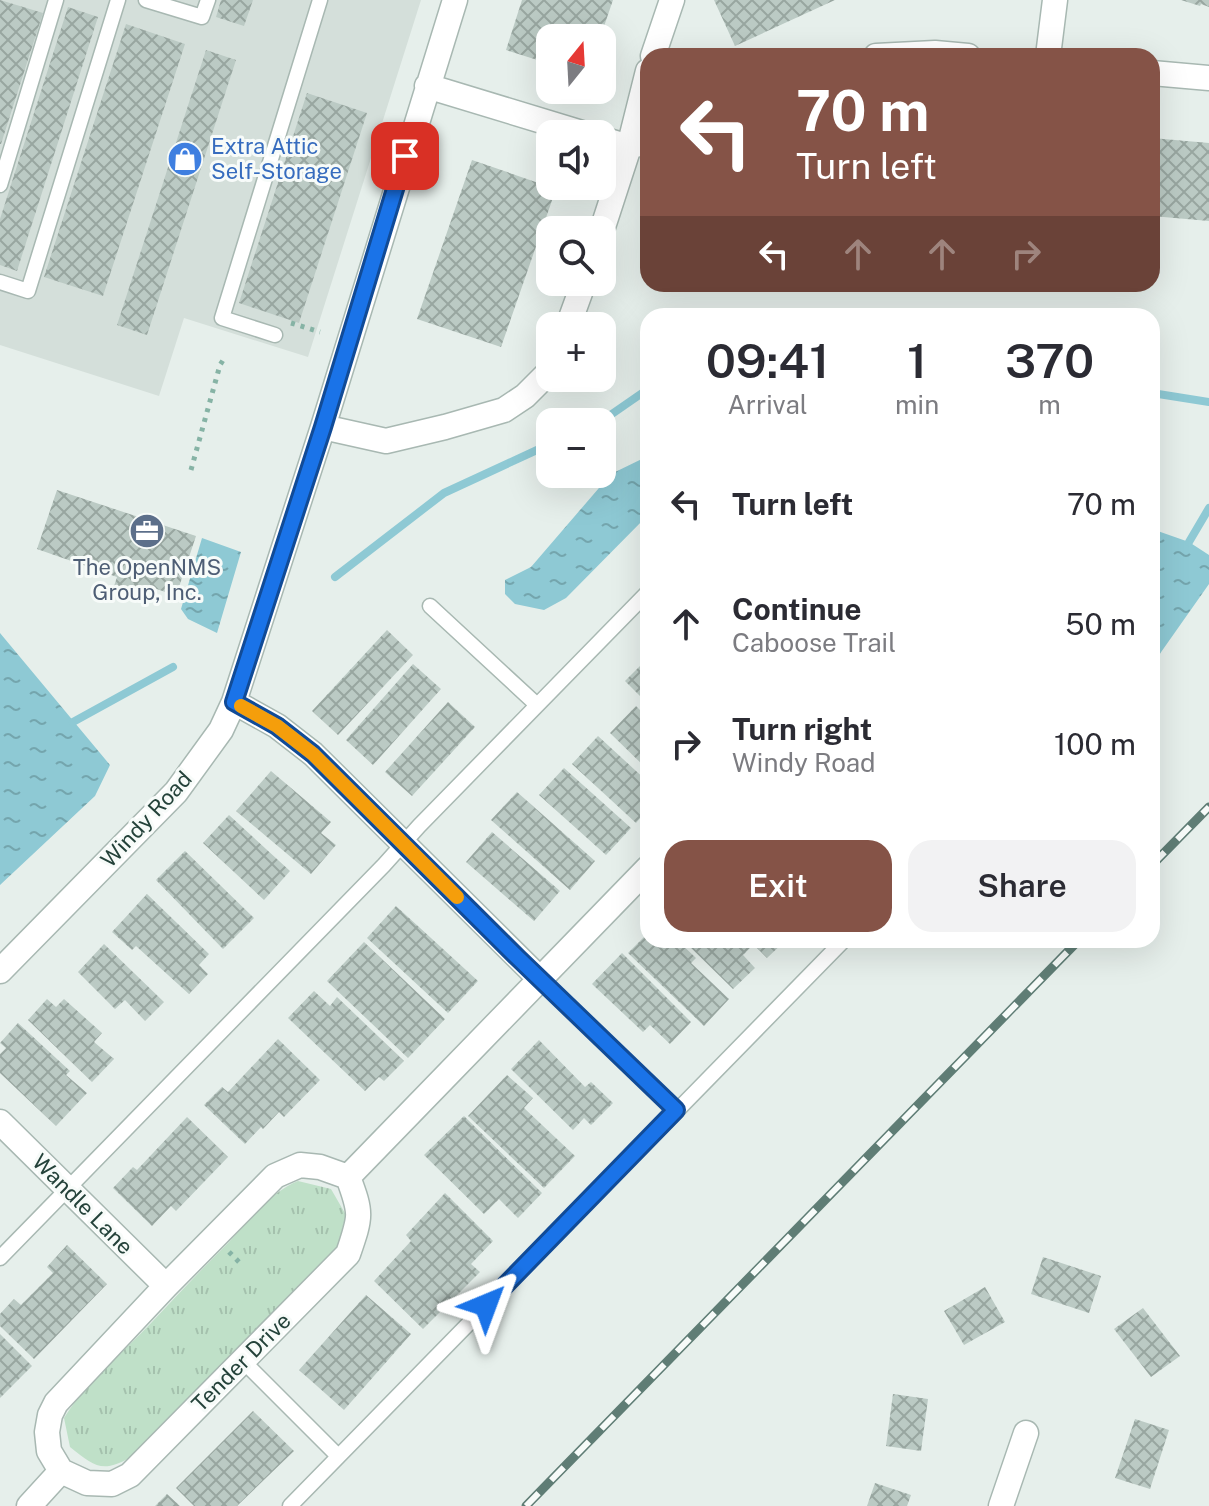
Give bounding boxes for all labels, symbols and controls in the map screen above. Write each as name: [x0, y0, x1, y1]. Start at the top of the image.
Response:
north arrow: [536, 24, 616, 104]
map controls: [536, 24, 616, 488]
text: 70 m: [796, 78, 929, 144]
icon: left: [664, 80, 768, 184]
button: sound: [536, 120, 616, 200]
pin: [371, 122, 439, 190]
place label: Extra Attic Self-Storage: [211, 133, 342, 184]
icon: arrive: [383, 134, 427, 178]
shop icon: Extra Attic Self-Storage: [166, 140, 204, 178]
text: Turn left: [796, 145, 937, 187]
button: search: [536, 216, 616, 296]
icon: left: [752, 232, 796, 276]
icon: ahead: [836, 232, 880, 276]
icon: ahead: [920, 232, 964, 276]
icon: right: [1004, 232, 1048, 276]
button: +: [536, 312, 616, 392]
text: 09:41: [706, 332, 829, 389]
text: 1: [907, 332, 927, 389]
text: 370: [1005, 332, 1094, 389]
text: Arrival: [727, 389, 808, 420]
text: min: [895, 389, 939, 420]
text: m: [1038, 389, 1061, 420]
button: −: [536, 408, 616, 488]
icon: left: [664, 482, 708, 526]
text: Turn left: [732, 486, 853, 522]
text: 70 m: [1067, 486, 1136, 522]
office icon: The OpenNMS Group, Inc.: [128, 512, 166, 550]
place label: The OpenNMS Group, Inc.: [73, 554, 221, 605]
text: Continue: [732, 591, 862, 627]
icon: ahead: [664, 602, 708, 646]
text: 50 m: [1065, 606, 1136, 642]
text: Caboose Trail: [732, 627, 896, 658]
text: Turn right: [732, 711, 872, 747]
icon: right: [664, 722, 708, 766]
text: 100 m: [1054, 726, 1136, 762]
text: Windy Road: [732, 747, 876, 778]
street label: Windy Road: [95, 766, 197, 872]
button: Exit: [664, 840, 892, 932]
button: Share: [908, 840, 1136, 932]
street label: Wandle Lane: [27, 1148, 139, 1260]
position arrow: [444, 1263, 528, 1347]
street label: Tender Drive: [186, 1307, 296, 1417]

